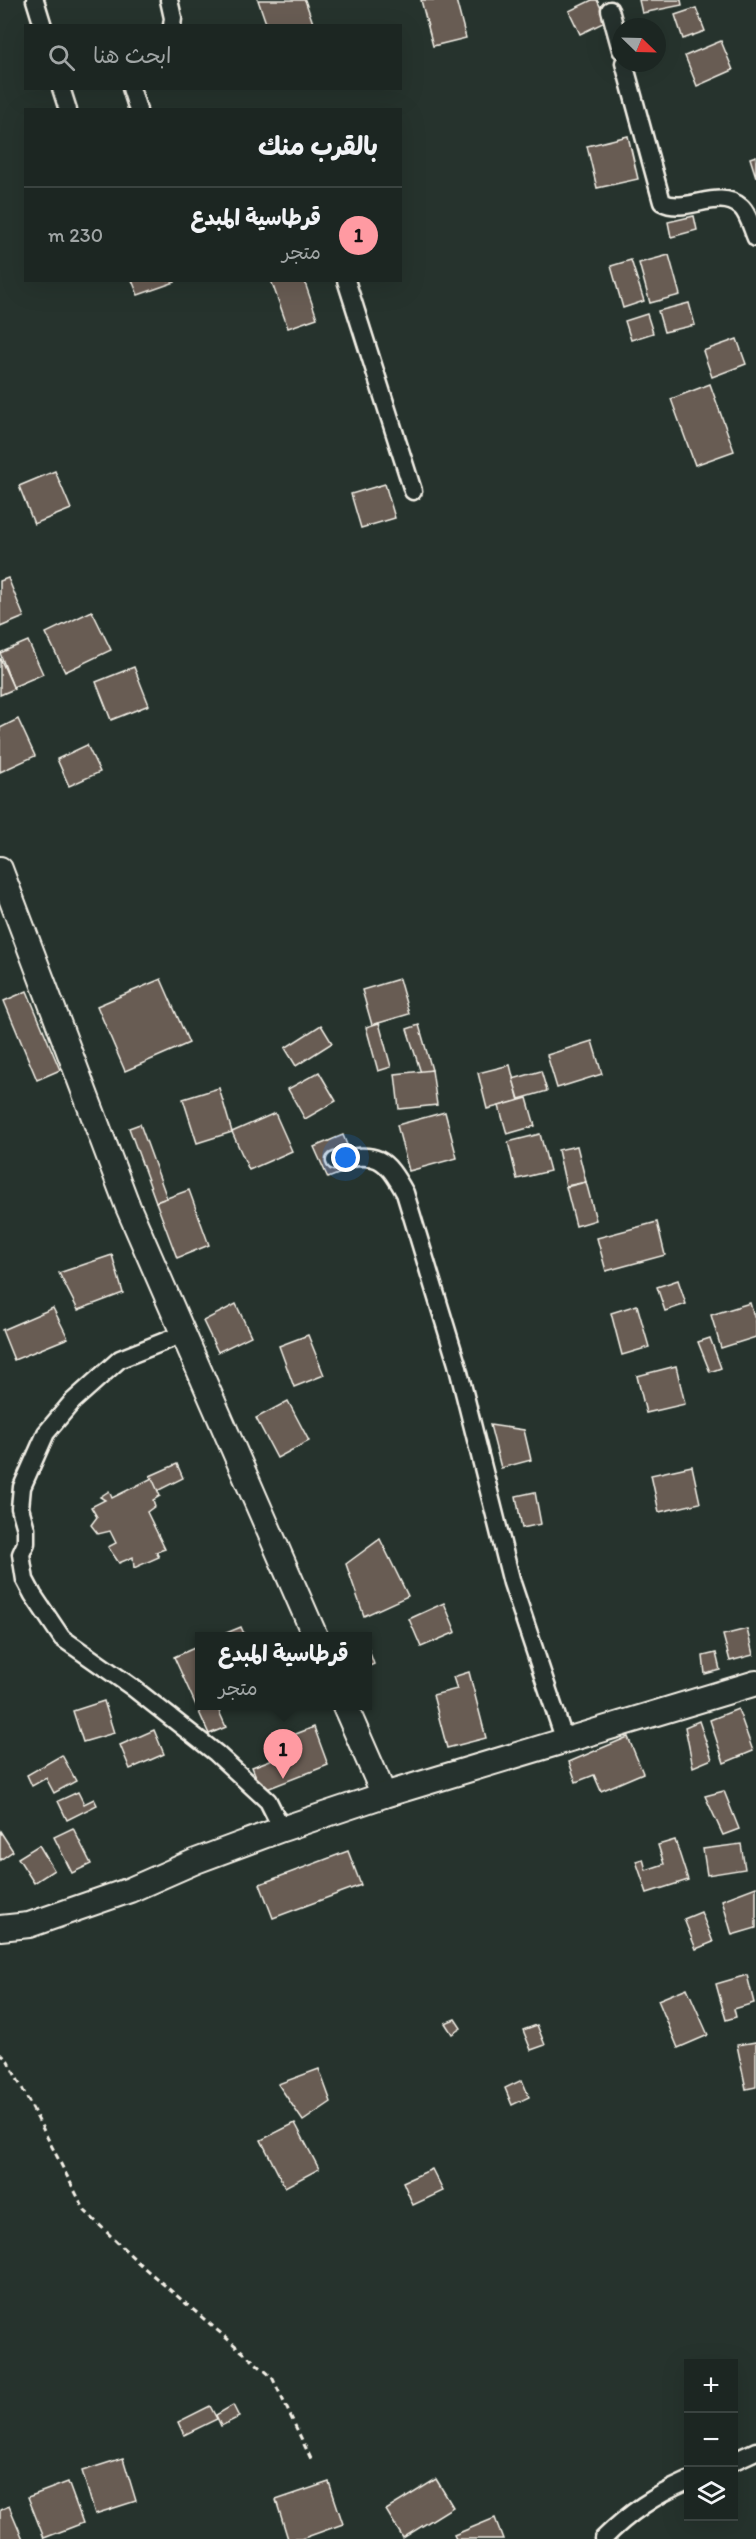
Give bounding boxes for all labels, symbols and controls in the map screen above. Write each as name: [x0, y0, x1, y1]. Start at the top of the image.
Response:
north arrow: [612, 18, 666, 72]
search box: [24, 24, 402, 90]
icon: search: [45, 41, 78, 74]
text: ابحث هنا: [93, 42, 172, 69]
text: بالقرب منك: [258, 130, 378, 162]
text: قرطاسية المبدع: [191, 204, 321, 231]
text: 230 m: [48, 223, 103, 247]
text: 1: [354, 223, 363, 247]
text: متجر: [282, 240, 321, 264]
your location: [331, 1143, 360, 1172]
popup: [195, 1632, 372, 1710]
text: قرطاسية المبدع: [218, 1640, 349, 1667]
text: متجر: [218, 1676, 258, 1700]
pin: 1: [264, 1730, 302, 1779]
map controls: [684, 2359, 738, 2521]
button: +: [684, 2359, 738, 2413]
button: −: [684, 2413, 738, 2467]
button: layers: [684, 2467, 738, 2521]

